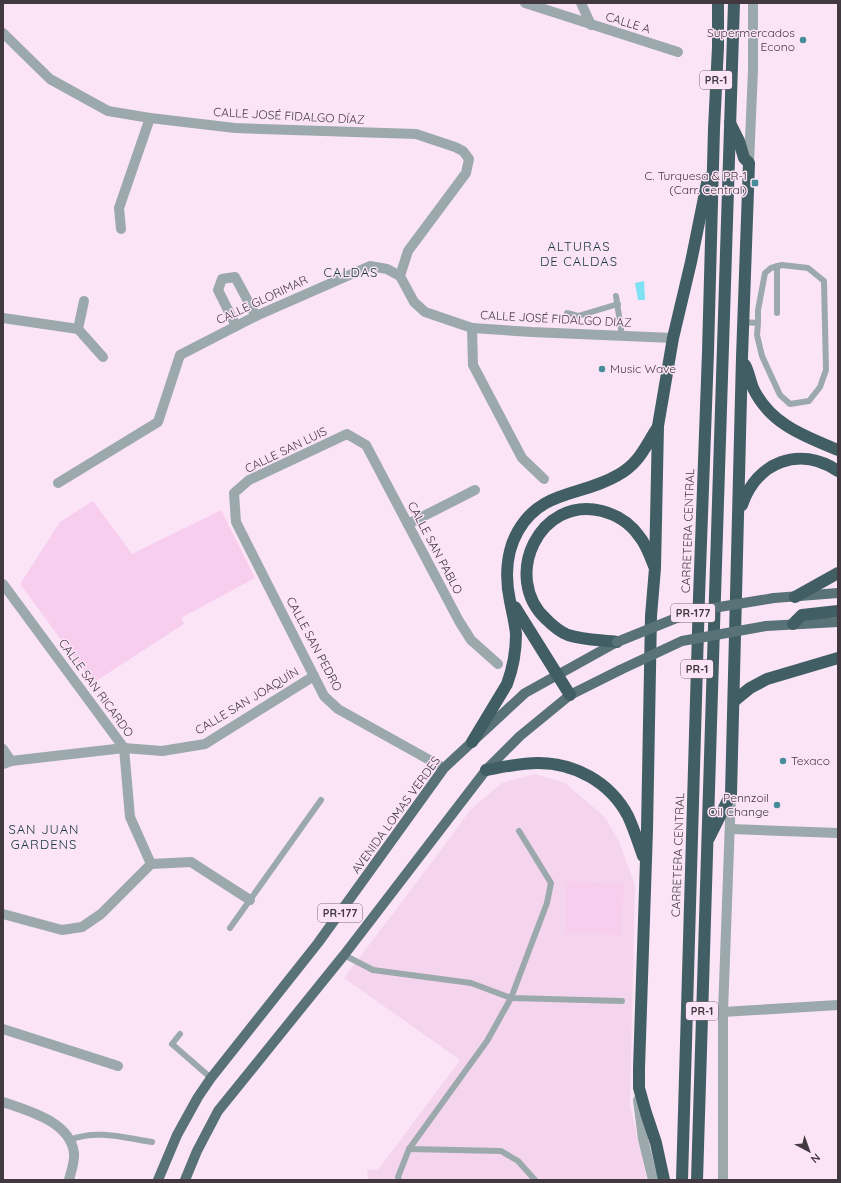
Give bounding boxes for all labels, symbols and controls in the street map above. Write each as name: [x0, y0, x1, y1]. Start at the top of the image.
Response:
street label: CALLE A: [604, 9, 653, 37]
place label: Supermercados Econo: [707, 25, 795, 54]
marker: Supermercados Econo: [798, 35, 808, 45]
road number: PR-1: [700, 71, 732, 89]
street label: CALLE JOSÉ FIDALGO DÍAZ: [213, 104, 365, 127]
place label: C. Turquesa & PR-1 (Carr. Central): [644, 168, 747, 197]
marker: C. Turquesa & PR-1 (Carr. Central): [750, 178, 760, 188]
district label: ALTURAS DE CALDAS: [540, 238, 618, 269]
district label: CALDAS: [324, 264, 378, 280]
street label: CALLE GLORIMAR: [214, 272, 310, 327]
street label: CALLE JOSÉ FIDALGO DIAZ: [480, 307, 632, 330]
place label: Music Wave: [610, 361, 676, 376]
marker: Music Wave: [597, 364, 607, 374]
street label: CALLE SAN LUIS: [242, 423, 329, 476]
street label: CARRETERA CENTRAL: [678, 468, 697, 593]
street label: CALLE SAN PABLO: [405, 499, 466, 597]
street label: CALLE SAN PEDRO: [283, 594, 346, 694]
road number: PR-177: [671, 604, 715, 622]
street label: CALLE SAN RICARDO: [56, 636, 137, 740]
road number: PR-1: [681, 660, 713, 678]
street label: CALLE SAN JOAQUÍN: [192, 664, 301, 737]
street label: AVENIDA LOMAS VERDES: [348, 753, 443, 876]
place label: Texaco: [791, 753, 830, 768]
marker: Texaco: [778, 756, 788, 766]
place label: Pennzoil Oil Change: [708, 790, 769, 819]
street label: CARRETERA CENTRAL: [668, 792, 687, 917]
marker: Pennzoil Oil Change: [772, 800, 782, 810]
district label: SAN JUAN GARDENS: [8, 821, 80, 852]
road number: PR-177: [318, 904, 362, 922]
road number: PR-1: [686, 1002, 718, 1020]
north arrow: [789, 1131, 829, 1171]
text: N: [808, 1151, 823, 1166]

